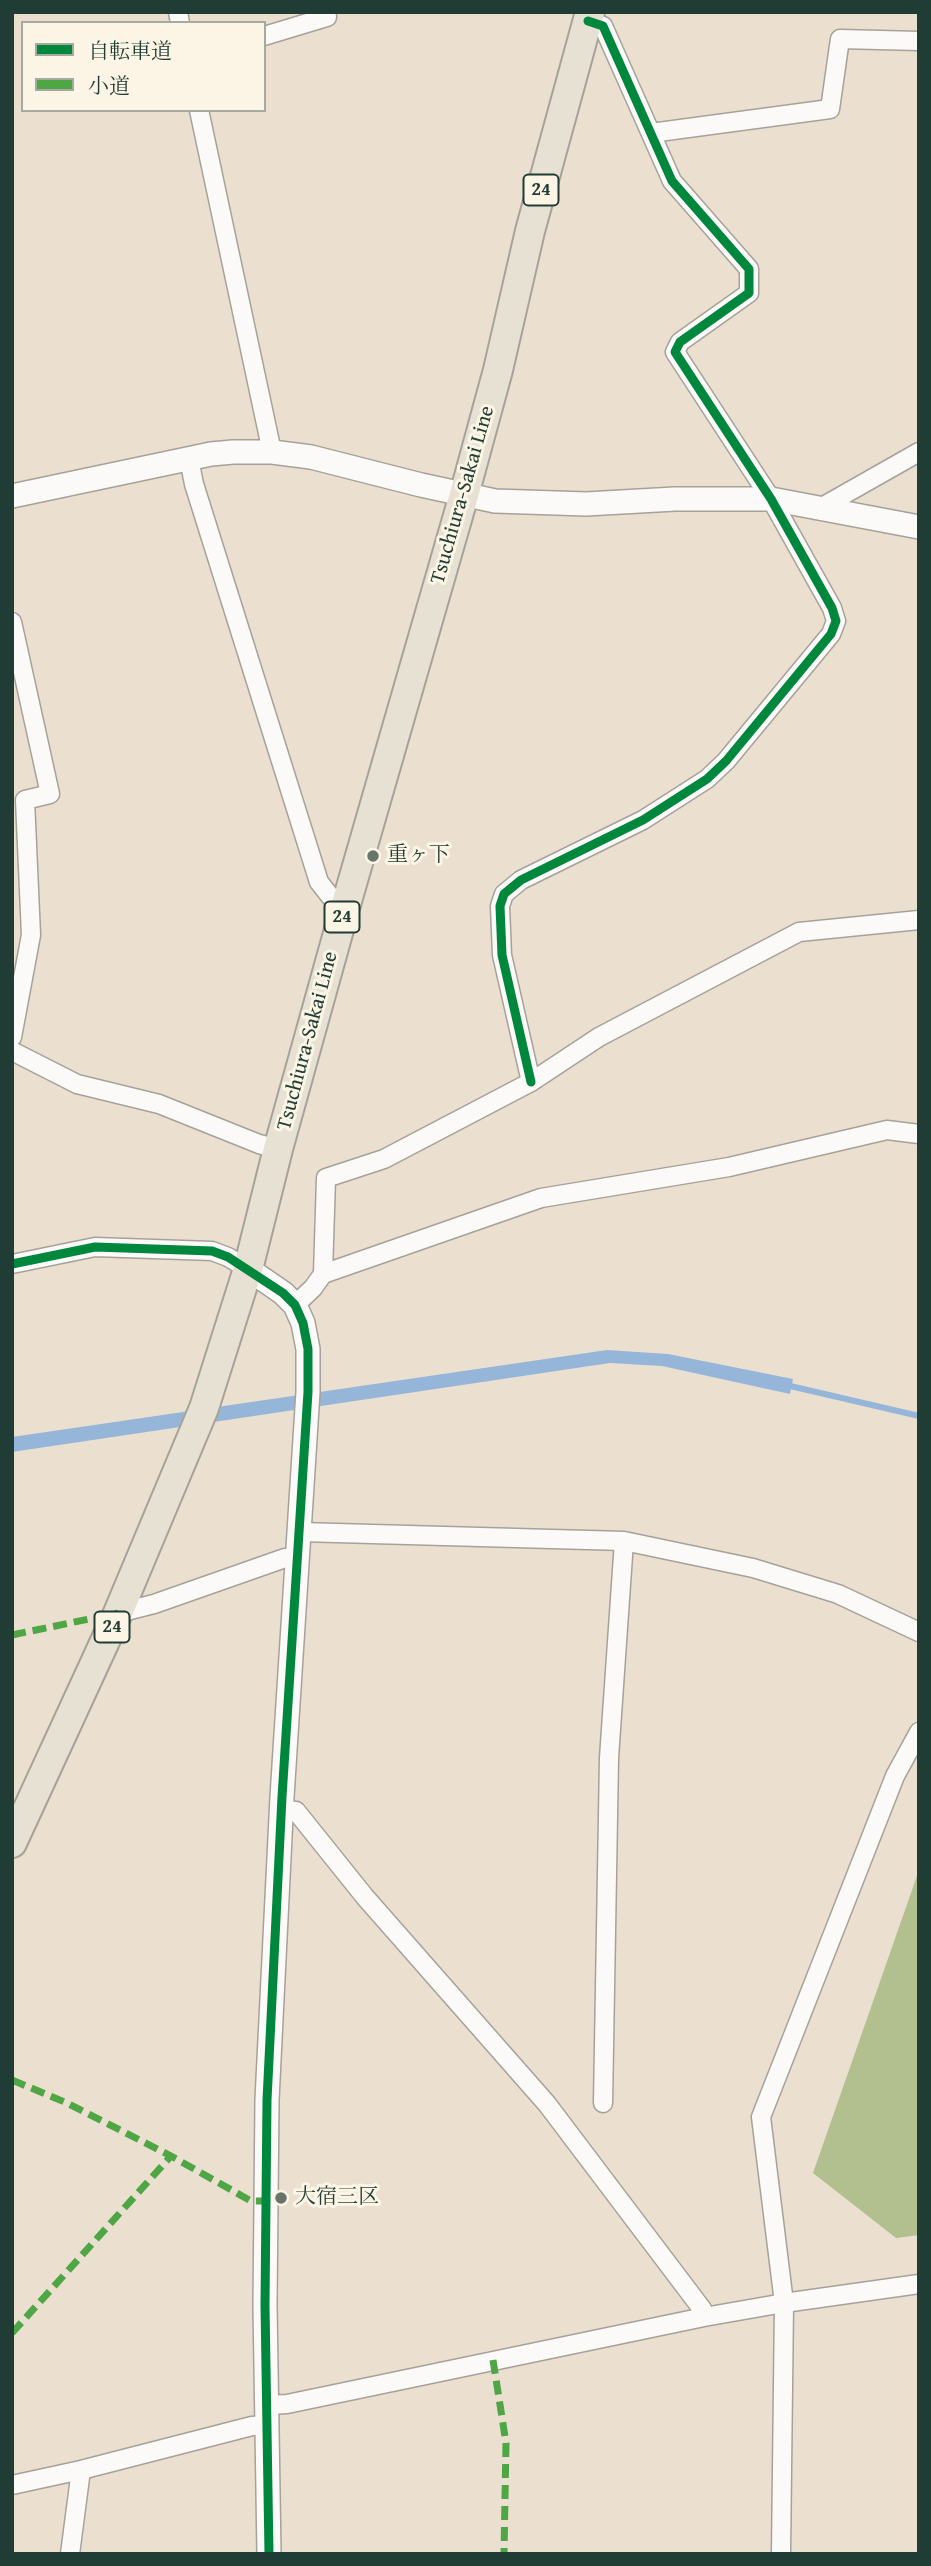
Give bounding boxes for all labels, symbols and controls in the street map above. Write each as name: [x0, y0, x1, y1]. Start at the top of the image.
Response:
legend: [21, 21, 266, 112]
text: 自転車道: [88, 35, 172, 66]
text: 小道: [88, 70, 130, 101]
road number: 24: [524, 174, 558, 206]
street label: Tsuchiura-Sakai Line: [426, 403, 500, 587]
place label: 重ヶ下: [387, 843, 450, 869]
marker: 重ヶ下: [365, 848, 381, 864]
road number: 24: [324, 902, 360, 932]
street label: Tsuchiura-Sakai Line: [272, 949, 344, 1133]
road number: 24: [94, 1611, 130, 1642]
place label: 大宿三区: [295, 2185, 379, 2211]
marker: 大宿三区: [273, 2190, 289, 2206]

